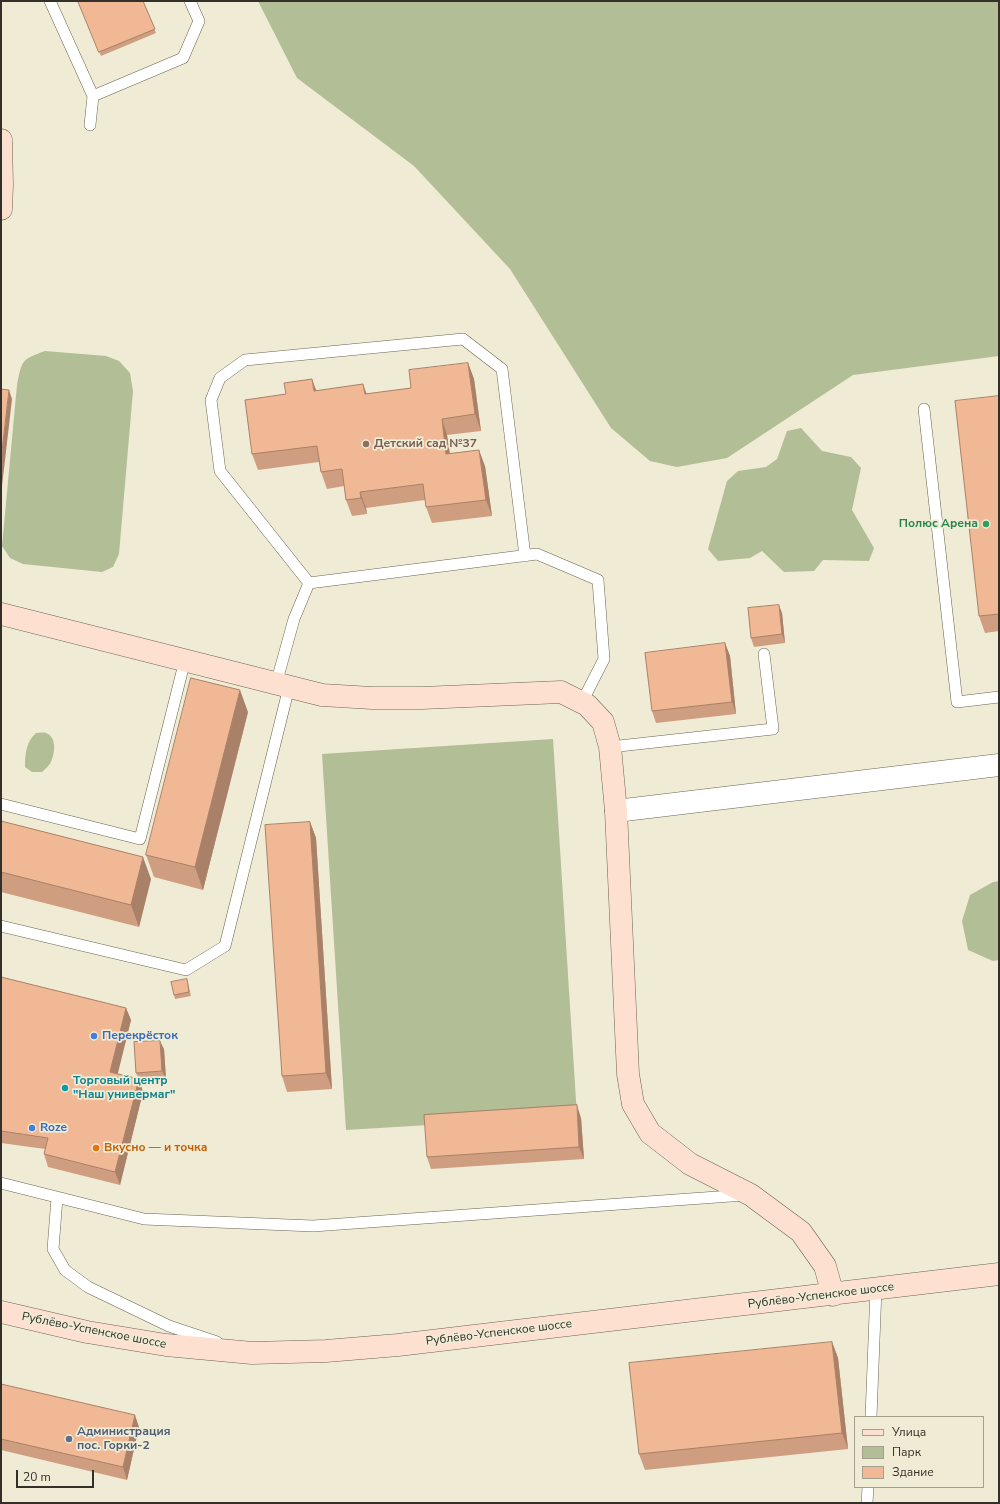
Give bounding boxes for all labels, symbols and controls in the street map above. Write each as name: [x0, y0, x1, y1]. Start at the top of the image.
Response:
place label: Детский сад №37: [374, 437, 477, 451]
marker: Детский сад №37: [361, 439, 371, 449]
place label: Полюс Арена: [899, 517, 978, 531]
marker: Полюс Арена: [981, 519, 991, 529]
place label: Перекрёсток: [102, 1029, 178, 1043]
marker: Перекрёсток: [89, 1031, 99, 1041]
place label: Торговый центр "Наш универмаг": [73, 1074, 175, 1102]
marker: Торговый центр "Наш универмаг": [60, 1083, 70, 1093]
place label: Roze: [40, 1121, 67, 1135]
marker: Roze: [27, 1123, 37, 1133]
place label: Вкусно — и точка: [104, 1141, 208, 1155]
marker: Вкусно — и точка: [91, 1143, 101, 1153]
street label: Рублёво-Успенское шоссе: [747, 1280, 895, 1312]
street label: Рублёво-Успенское шоссе: [20, 1310, 168, 1352]
street label: Рублёво-Успенское шоссе: [425, 1317, 573, 1349]
legend: [854, 1416, 984, 1488]
text: Улица: [892, 1424, 926, 1440]
place label: Администрация пос. Горки-2: [77, 1425, 170, 1453]
marker: Администрация пос. Горки-2: [64, 1434, 74, 1444]
text: Парк: [892, 1444, 921, 1460]
scale bar: [18, 1462, 96, 1488]
text: Здание: [892, 1464, 934, 1480]
text: 20 m: [23, 1469, 51, 1485]

